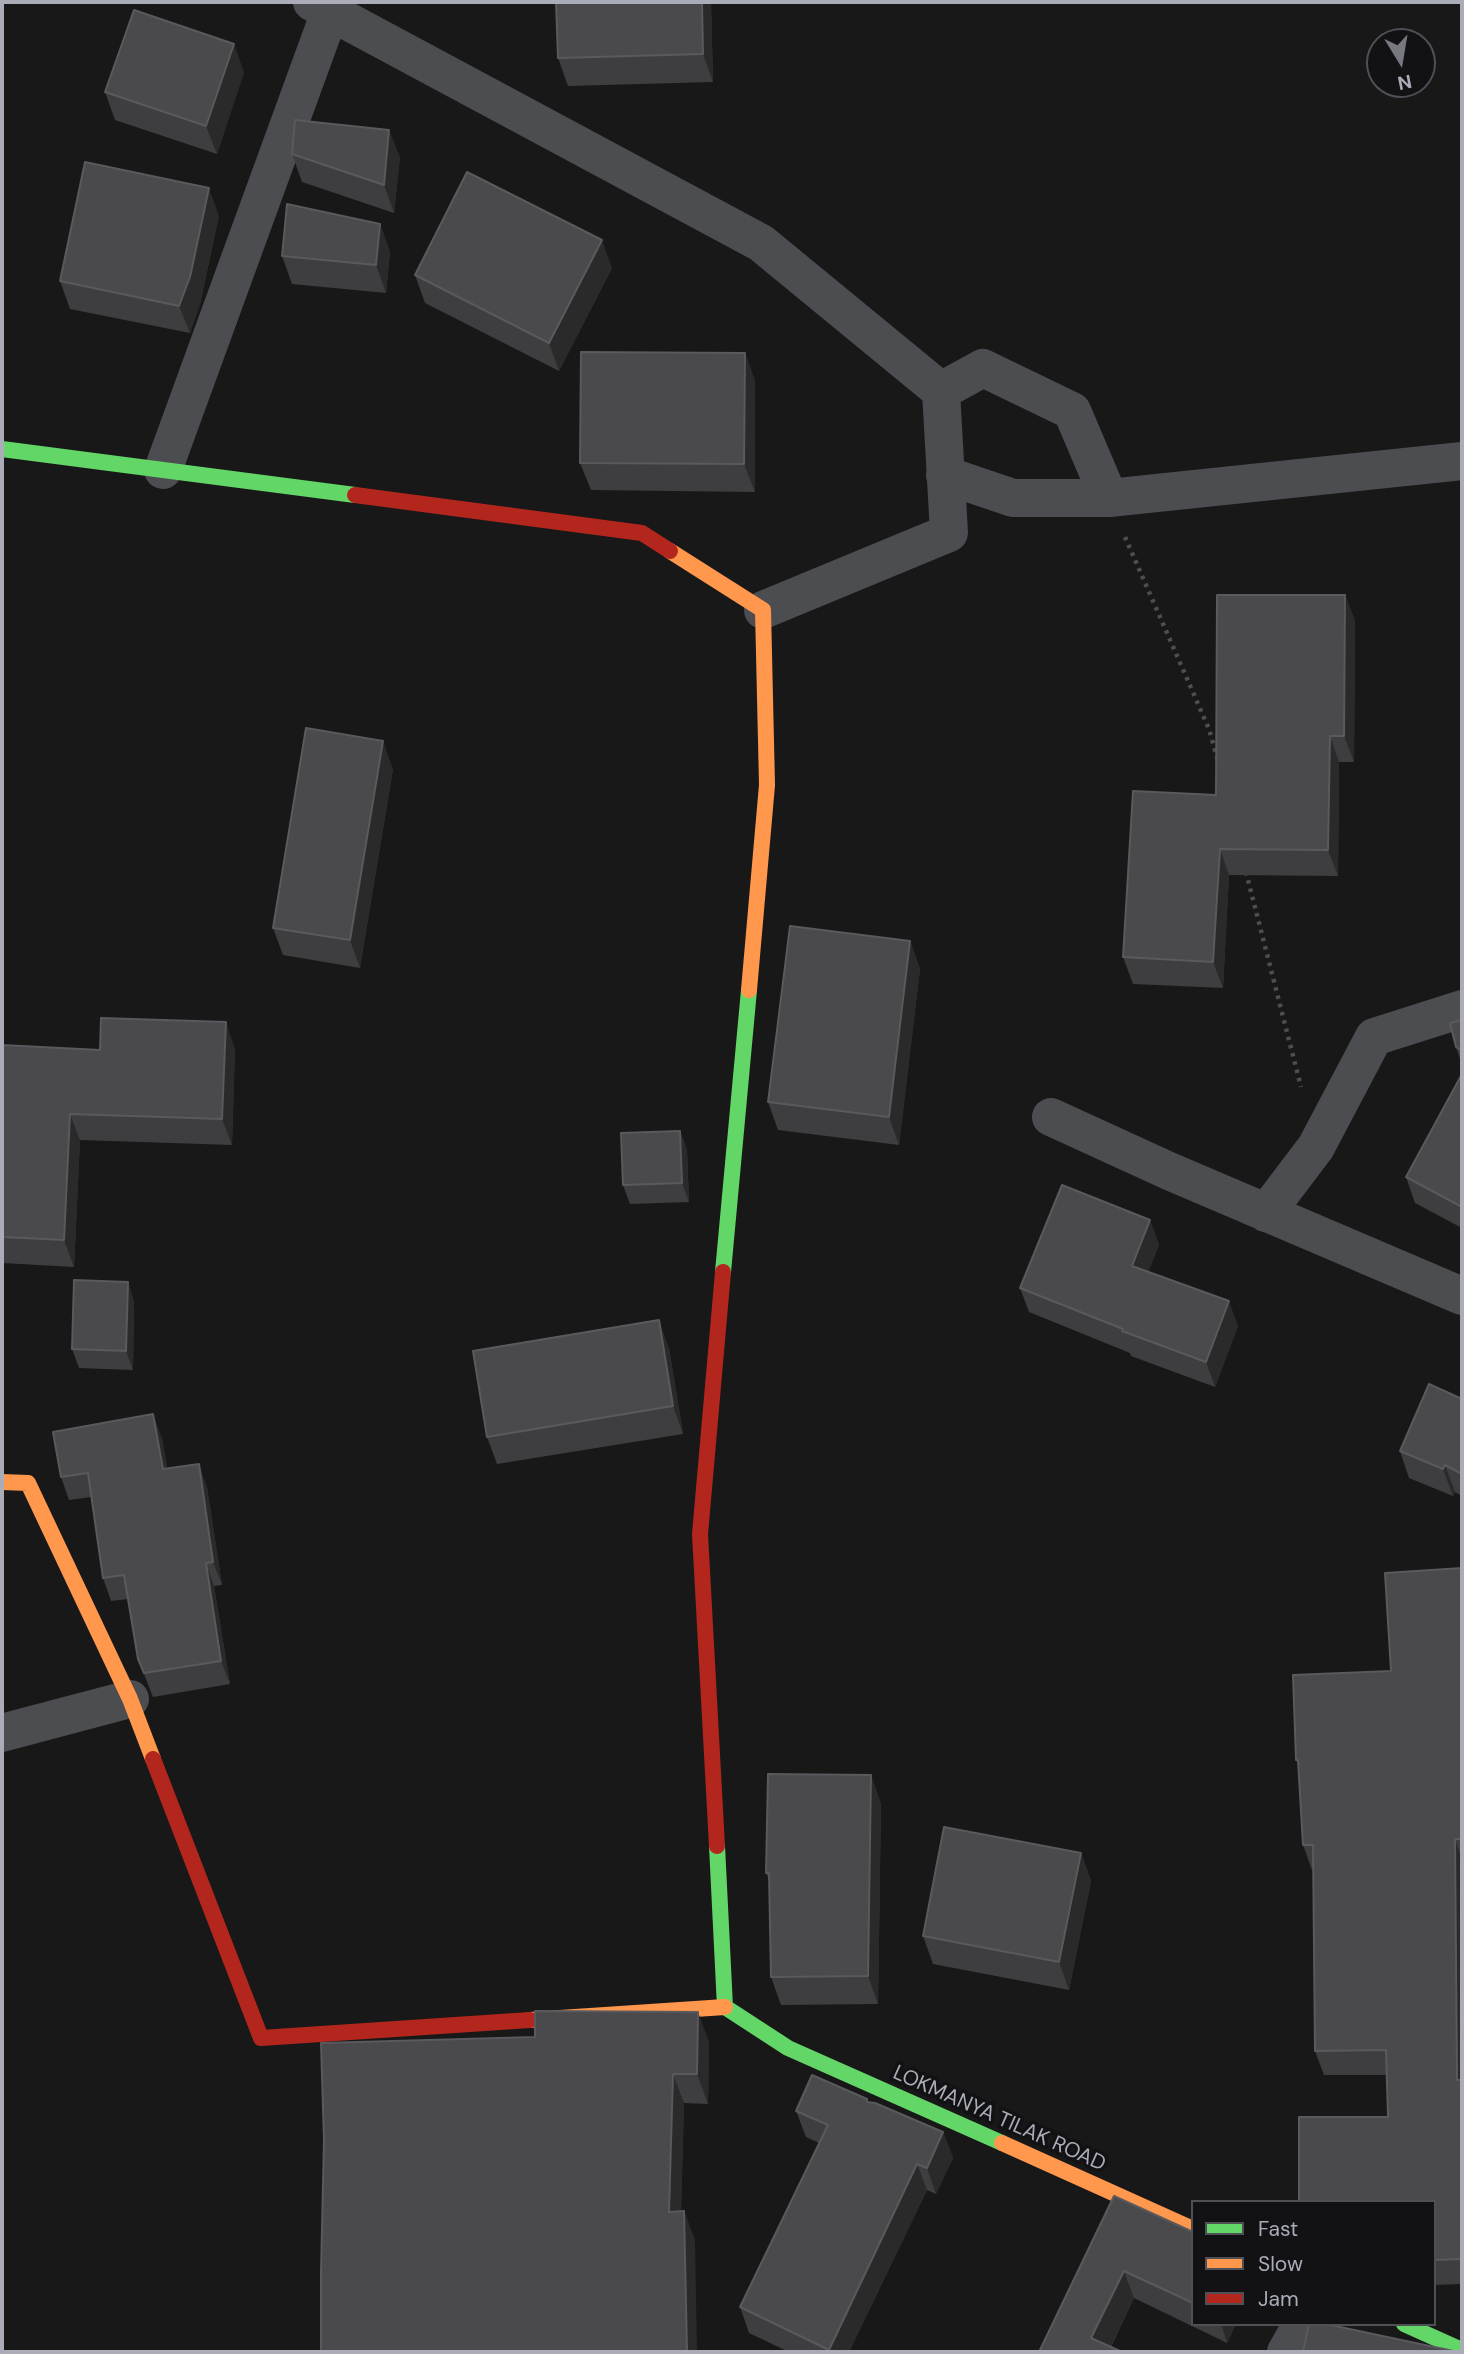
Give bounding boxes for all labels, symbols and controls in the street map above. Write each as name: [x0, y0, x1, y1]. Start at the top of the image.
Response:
north arrow: [1366, 28, 1436, 98]
text: N: [1396, 69, 1414, 96]
street label: LOKMANYA TILAK ROAD: [889, 2061, 1109, 2177]
legend: [1191, 2200, 1436, 2326]
text: Fast: [1258, 2215, 1298, 2243]
text: Slow: [1258, 2250, 1303, 2278]
text: Jam: [1258, 2285, 1299, 2313]

